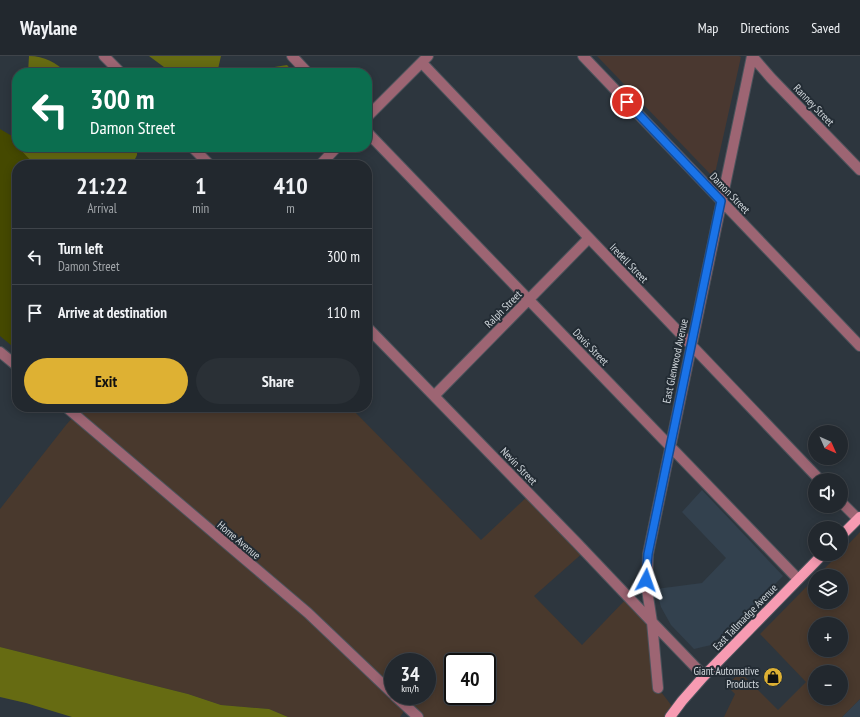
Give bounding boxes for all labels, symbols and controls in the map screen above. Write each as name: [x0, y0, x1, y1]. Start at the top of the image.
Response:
text: Waylane: [20, 16, 77, 40]
text: Map: [698, 19, 718, 37]
text: Directions: [740, 19, 789, 37]
text: Saved: [811, 19, 840, 37]
text: 300 m: [90, 80, 154, 117]
street label: Ranney Street: [791, 81, 837, 129]
icon: left: [24, 84, 76, 136]
pin: [610, 85, 644, 119]
icon: arrive: [616, 91, 638, 113]
text: Damon Street: [90, 116, 175, 139]
street label: Damon Street: [707, 169, 753, 217]
text: 21:22: [76, 170, 128, 201]
text: 1: [195, 170, 206, 201]
text: 410: [273, 170, 308, 201]
text: Arrival: [87, 200, 117, 217]
text: min: [192, 200, 209, 217]
text: m: [286, 200, 295, 217]
text: Turn left: [58, 239, 103, 258]
street label: Iredell Street: [607, 240, 651, 286]
icon: left: [24, 246, 46, 268]
text: 300 m: [327, 247, 360, 266]
text: Damon Street: [58, 258, 119, 275]
street label: Ralph Street: [481, 287, 525, 331]
icon: arrive: [24, 302, 46, 324]
text: Arrive at destination: [58, 303, 167, 322]
text: 110 m: [327, 303, 360, 322]
street label: East Glenwood Avenue: [659, 317, 691, 405]
street label: Davis Street: [570, 326, 612, 368]
button: Exit: [24, 358, 188, 404]
button: Share: [196, 358, 360, 404]
north arrow: [808, 425, 848, 465]
map controls: [808, 425, 848, 705]
street label: Nevin Street: [498, 444, 540, 488]
button: sound: [808, 473, 848, 513]
street label: Home Avenue: [214, 518, 264, 562]
button: search: [808, 521, 848, 561]
position arrow: [625, 559, 667, 601]
button: layers: [808, 569, 848, 609]
street label: East Tallmadge Avenue: [710, 581, 781, 653]
button: +: [808, 617, 848, 657]
speed limit sign: 40: [444, 653, 496, 705]
text: 34: [400, 661, 420, 687]
place label: Giant Automative Products: [693, 664, 759, 691]
button: −: [808, 665, 848, 705]
shop icon: Giant Automative Products: [762, 666, 784, 688]
text: km/h: [401, 682, 419, 695]

